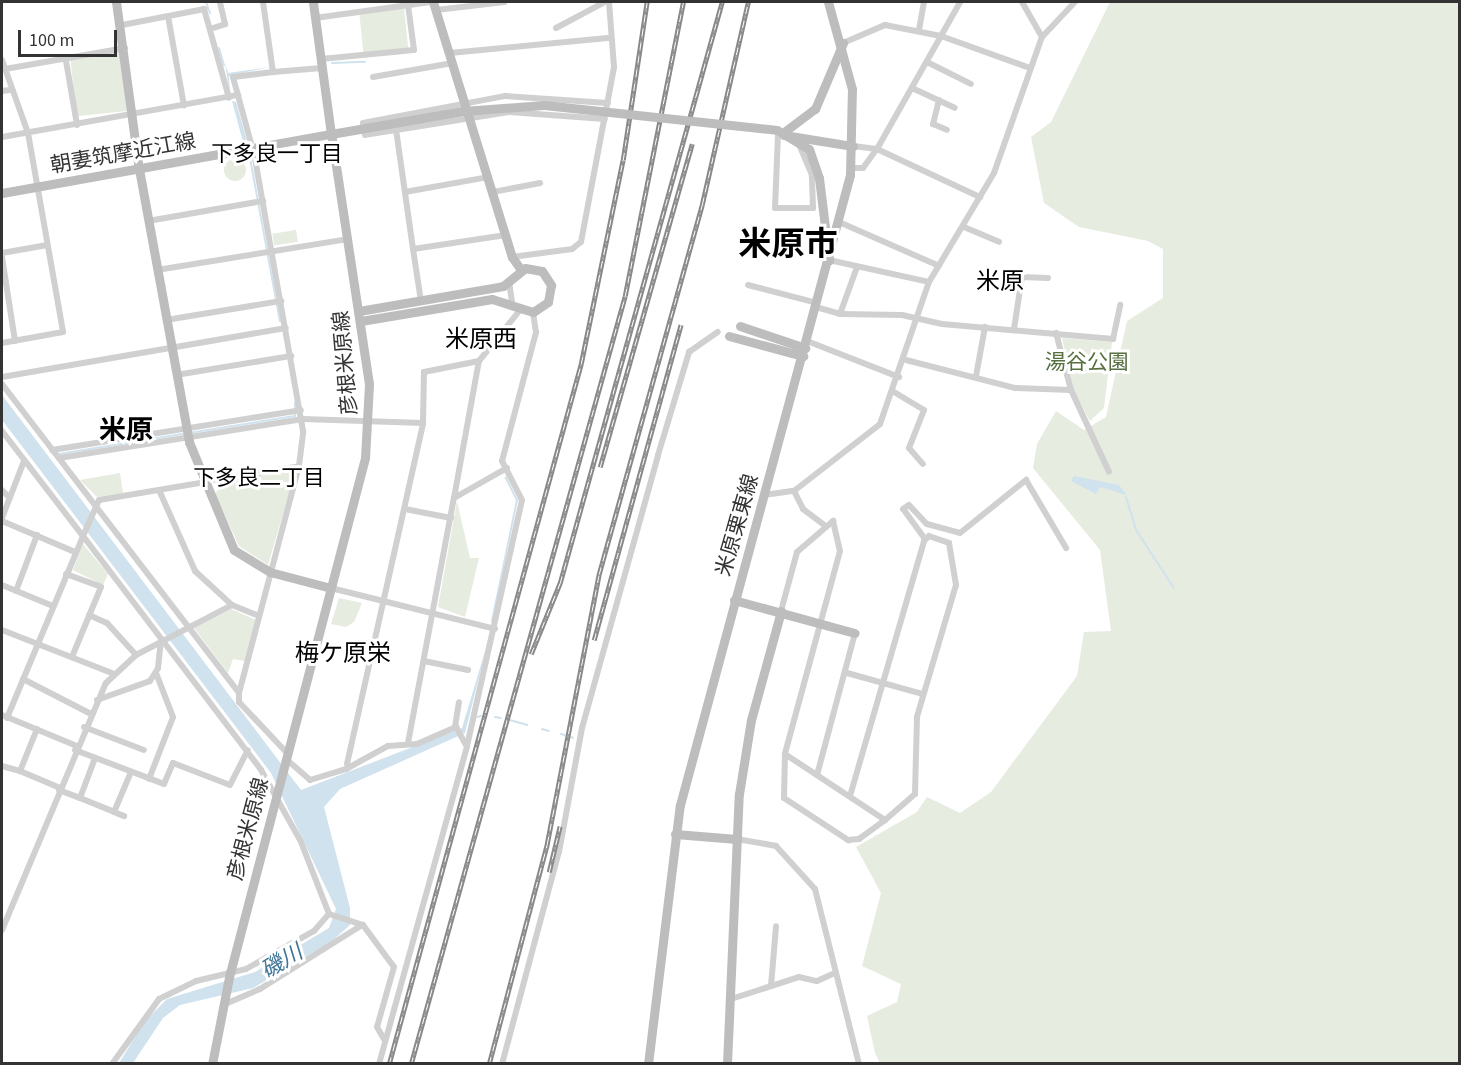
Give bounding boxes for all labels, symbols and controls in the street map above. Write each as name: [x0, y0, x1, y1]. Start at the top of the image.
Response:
scale bar: [21, 18, 120, 56]
text: 100 m: [29, 28, 74, 53]
street label: 朝妻筑摩近江線: [48, 128, 198, 178]
district label: 下多良一丁目: [211, 142, 343, 168]
district label: 米原市: [739, 225, 837, 265]
district label: 米原: [976, 268, 1024, 296]
street label: 彦根米原線: [328, 310, 362, 416]
district label: 米原西: [445, 326, 517, 354]
park label: 湯谷公園: [1045, 349, 1129, 375]
district label: 米原: [99, 415, 153, 447]
district label: 下多良二丁目: [193, 466, 325, 492]
street label: 米原栗東線: [710, 471, 764, 579]
district label: 梅ケ原栄: [295, 640, 391, 668]
street label: 彦根米原線: [222, 775, 274, 883]
water label: 磯川: [256, 939, 308, 985]

